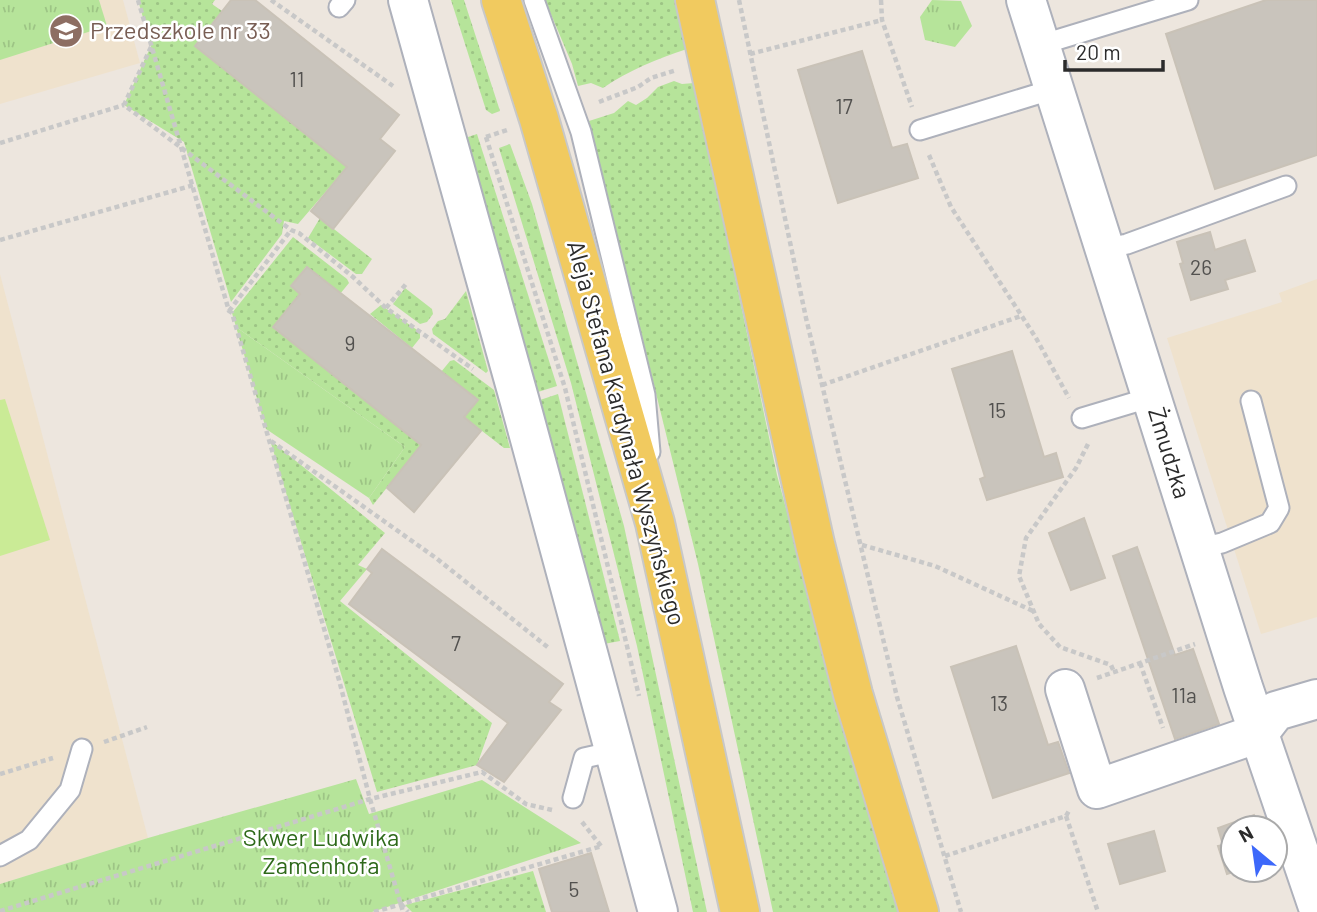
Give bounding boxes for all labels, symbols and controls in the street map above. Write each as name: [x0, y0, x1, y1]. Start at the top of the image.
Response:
school or university icon: Przedszkole nr 33: [47, 12, 85, 50]
place label: Przedszkole nr 33: [90, 15, 271, 44]
scale bar: [1065, 28, 1163, 72]
text: 20 m: [1076, 39, 1121, 64]
house number: 11: [290, 66, 304, 91]
house number: 17: [835, 93, 853, 118]
street label: Aleja Stefana Kardynała Wyszyńskiego: [562, 237, 693, 628]
house number: 26: [1190, 254, 1212, 279]
house number: 9: [345, 330, 355, 355]
house number: 15: [988, 397, 1006, 422]
street label: Żmudzka: [1143, 403, 1198, 502]
house number: 7: [451, 630, 461, 655]
house number: 11a: [1171, 682, 1197, 707]
house number: 13: [990, 690, 1008, 715]
north arrow: [1219, 814, 1289, 884]
text: N: [1234, 821, 1257, 847]
park label: Skwer Ludwika Zamenhofa: [243, 822, 399, 879]
house number: 5: [569, 876, 579, 901]

